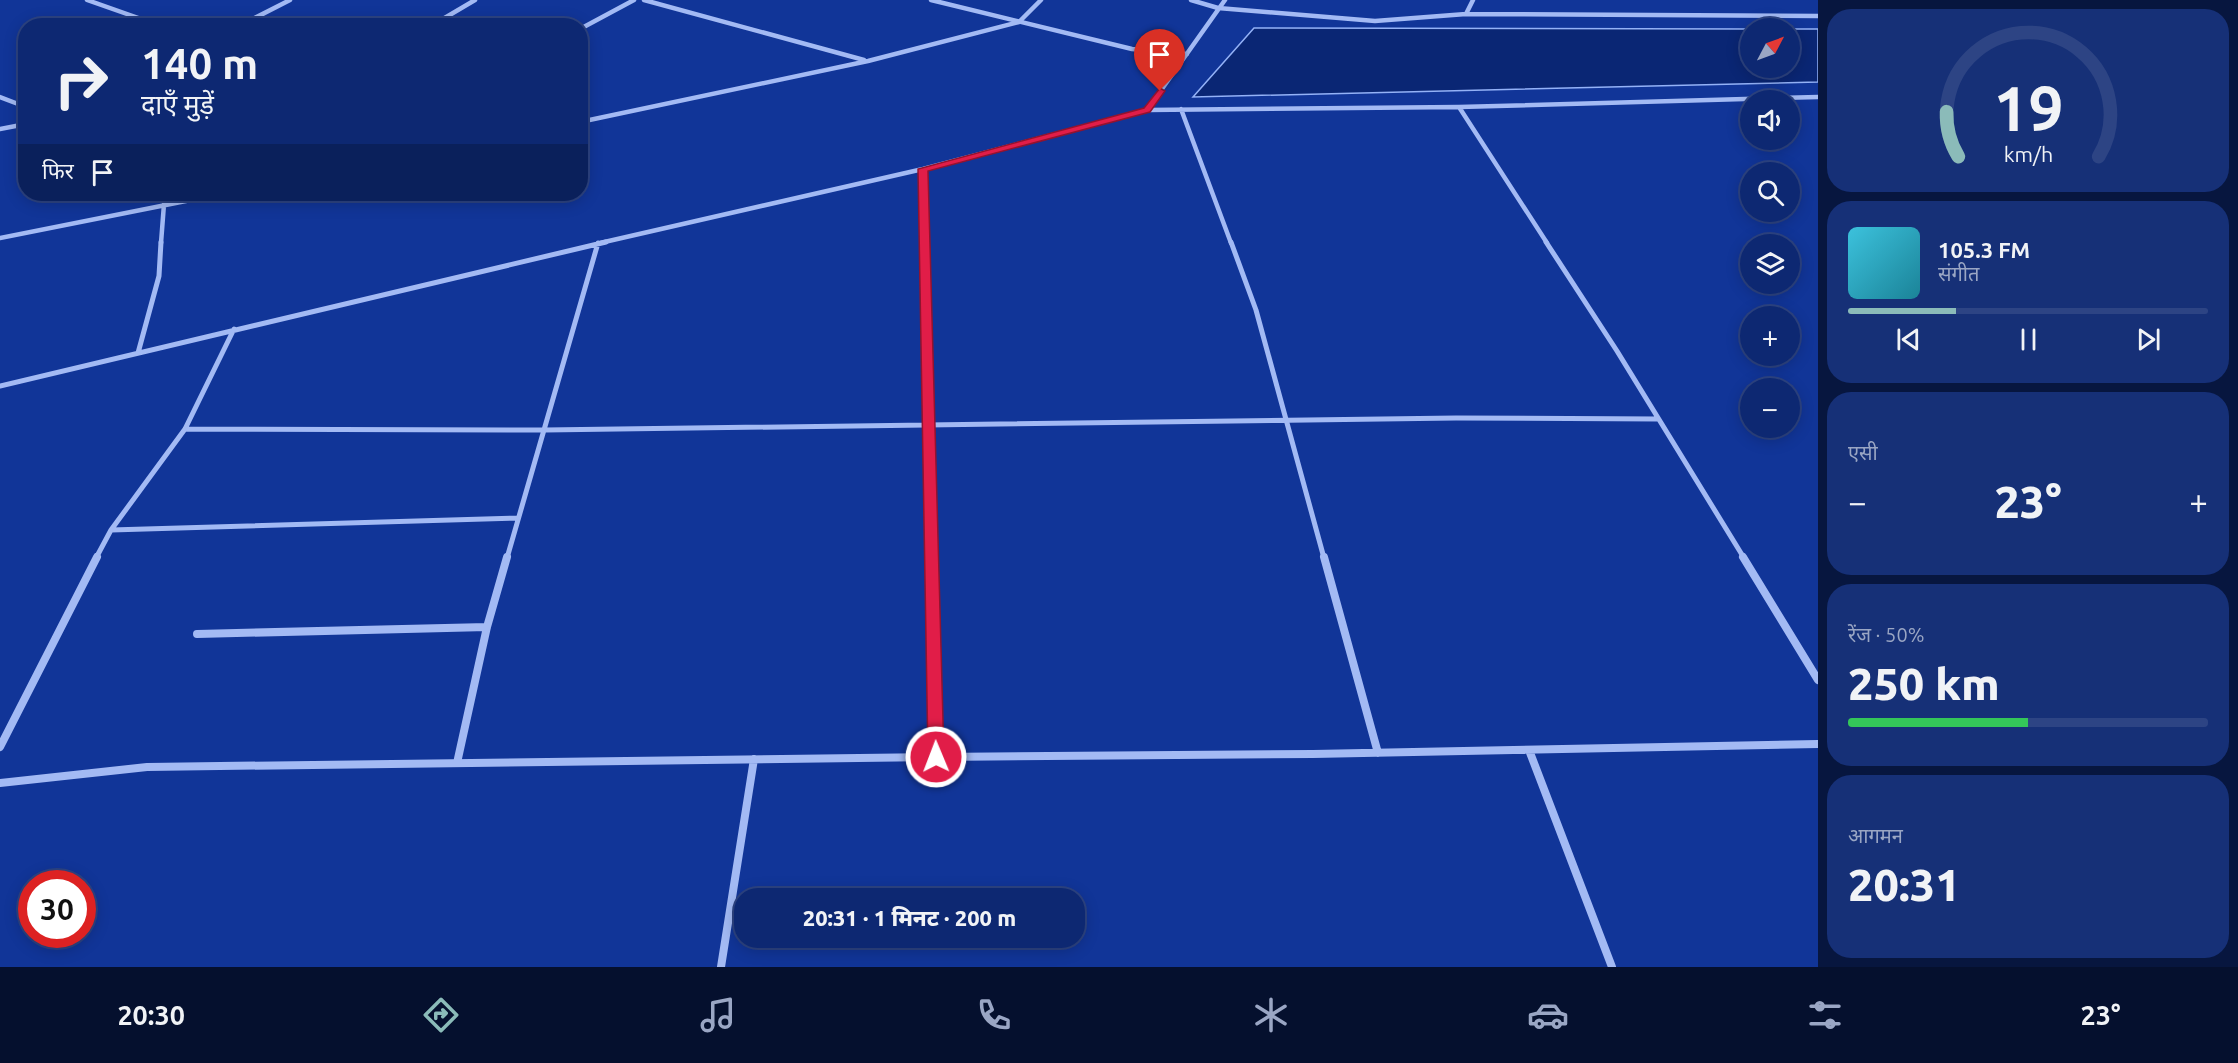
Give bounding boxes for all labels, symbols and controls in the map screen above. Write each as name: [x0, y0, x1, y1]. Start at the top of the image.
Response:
north arrow: [1740, 18, 1800, 78]
map controls: [1740, 18, 1800, 438]
pin: [1134, 29, 1185, 91]
icon: arrive: [1143, 38, 1176, 71]
text: 140 m: [141, 40, 258, 87]
icon: right: [42, 42, 120, 120]
text: 19: [1993, 73, 2063, 143]
text: दाएँ मुड़ें: [141, 89, 214, 119]
button: sound: [1740, 90, 1800, 150]
text: km/h: [2003, 143, 2053, 167]
icon: arrive: [86, 156, 119, 189]
text: फिर: [42, 158, 74, 183]
button: search: [1740, 162, 1800, 222]
button: layers: [1740, 234, 1800, 294]
text: 105.3 FM: [1938, 237, 2030, 262]
text: संगीत: [1938, 262, 1979, 285]
button: +: [1740, 306, 1800, 366]
icon: previous: [1892, 323, 1925, 356]
icon: pause: [2012, 323, 2045, 356]
icon: next: [2132, 323, 2165, 356]
button: −: [1740, 378, 1800, 438]
text: एसी: [1848, 441, 1878, 464]
text: 23°: [1994, 476, 2062, 527]
text: −: [1848, 483, 1867, 520]
text: +: [2189, 483, 2208, 520]
text: रेंज · 50%: [1848, 623, 1924, 646]
text: 250 km: [1848, 658, 2000, 709]
position arrow: [904, 725, 968, 789]
text: आगमन: [1848, 824, 1903, 847]
text: 20:31: [1848, 859, 1961, 910]
speed limit sign: 30: [18, 870, 96, 948]
text: 20:31 · 1 मिनट · 200 m: [803, 905, 1016, 930]
icon: directions: [420, 994, 462, 1036]
icon: music: [697, 994, 739, 1036]
icon: phone: [973, 994, 1015, 1036]
icon: climate: [1250, 994, 1292, 1036]
icon: car: [1527, 994, 1569, 1036]
icon: filters: [1804, 994, 1846, 1036]
text: 20:30: [117, 1000, 185, 1030]
text: 23°: [2081, 1000, 2121, 1030]

